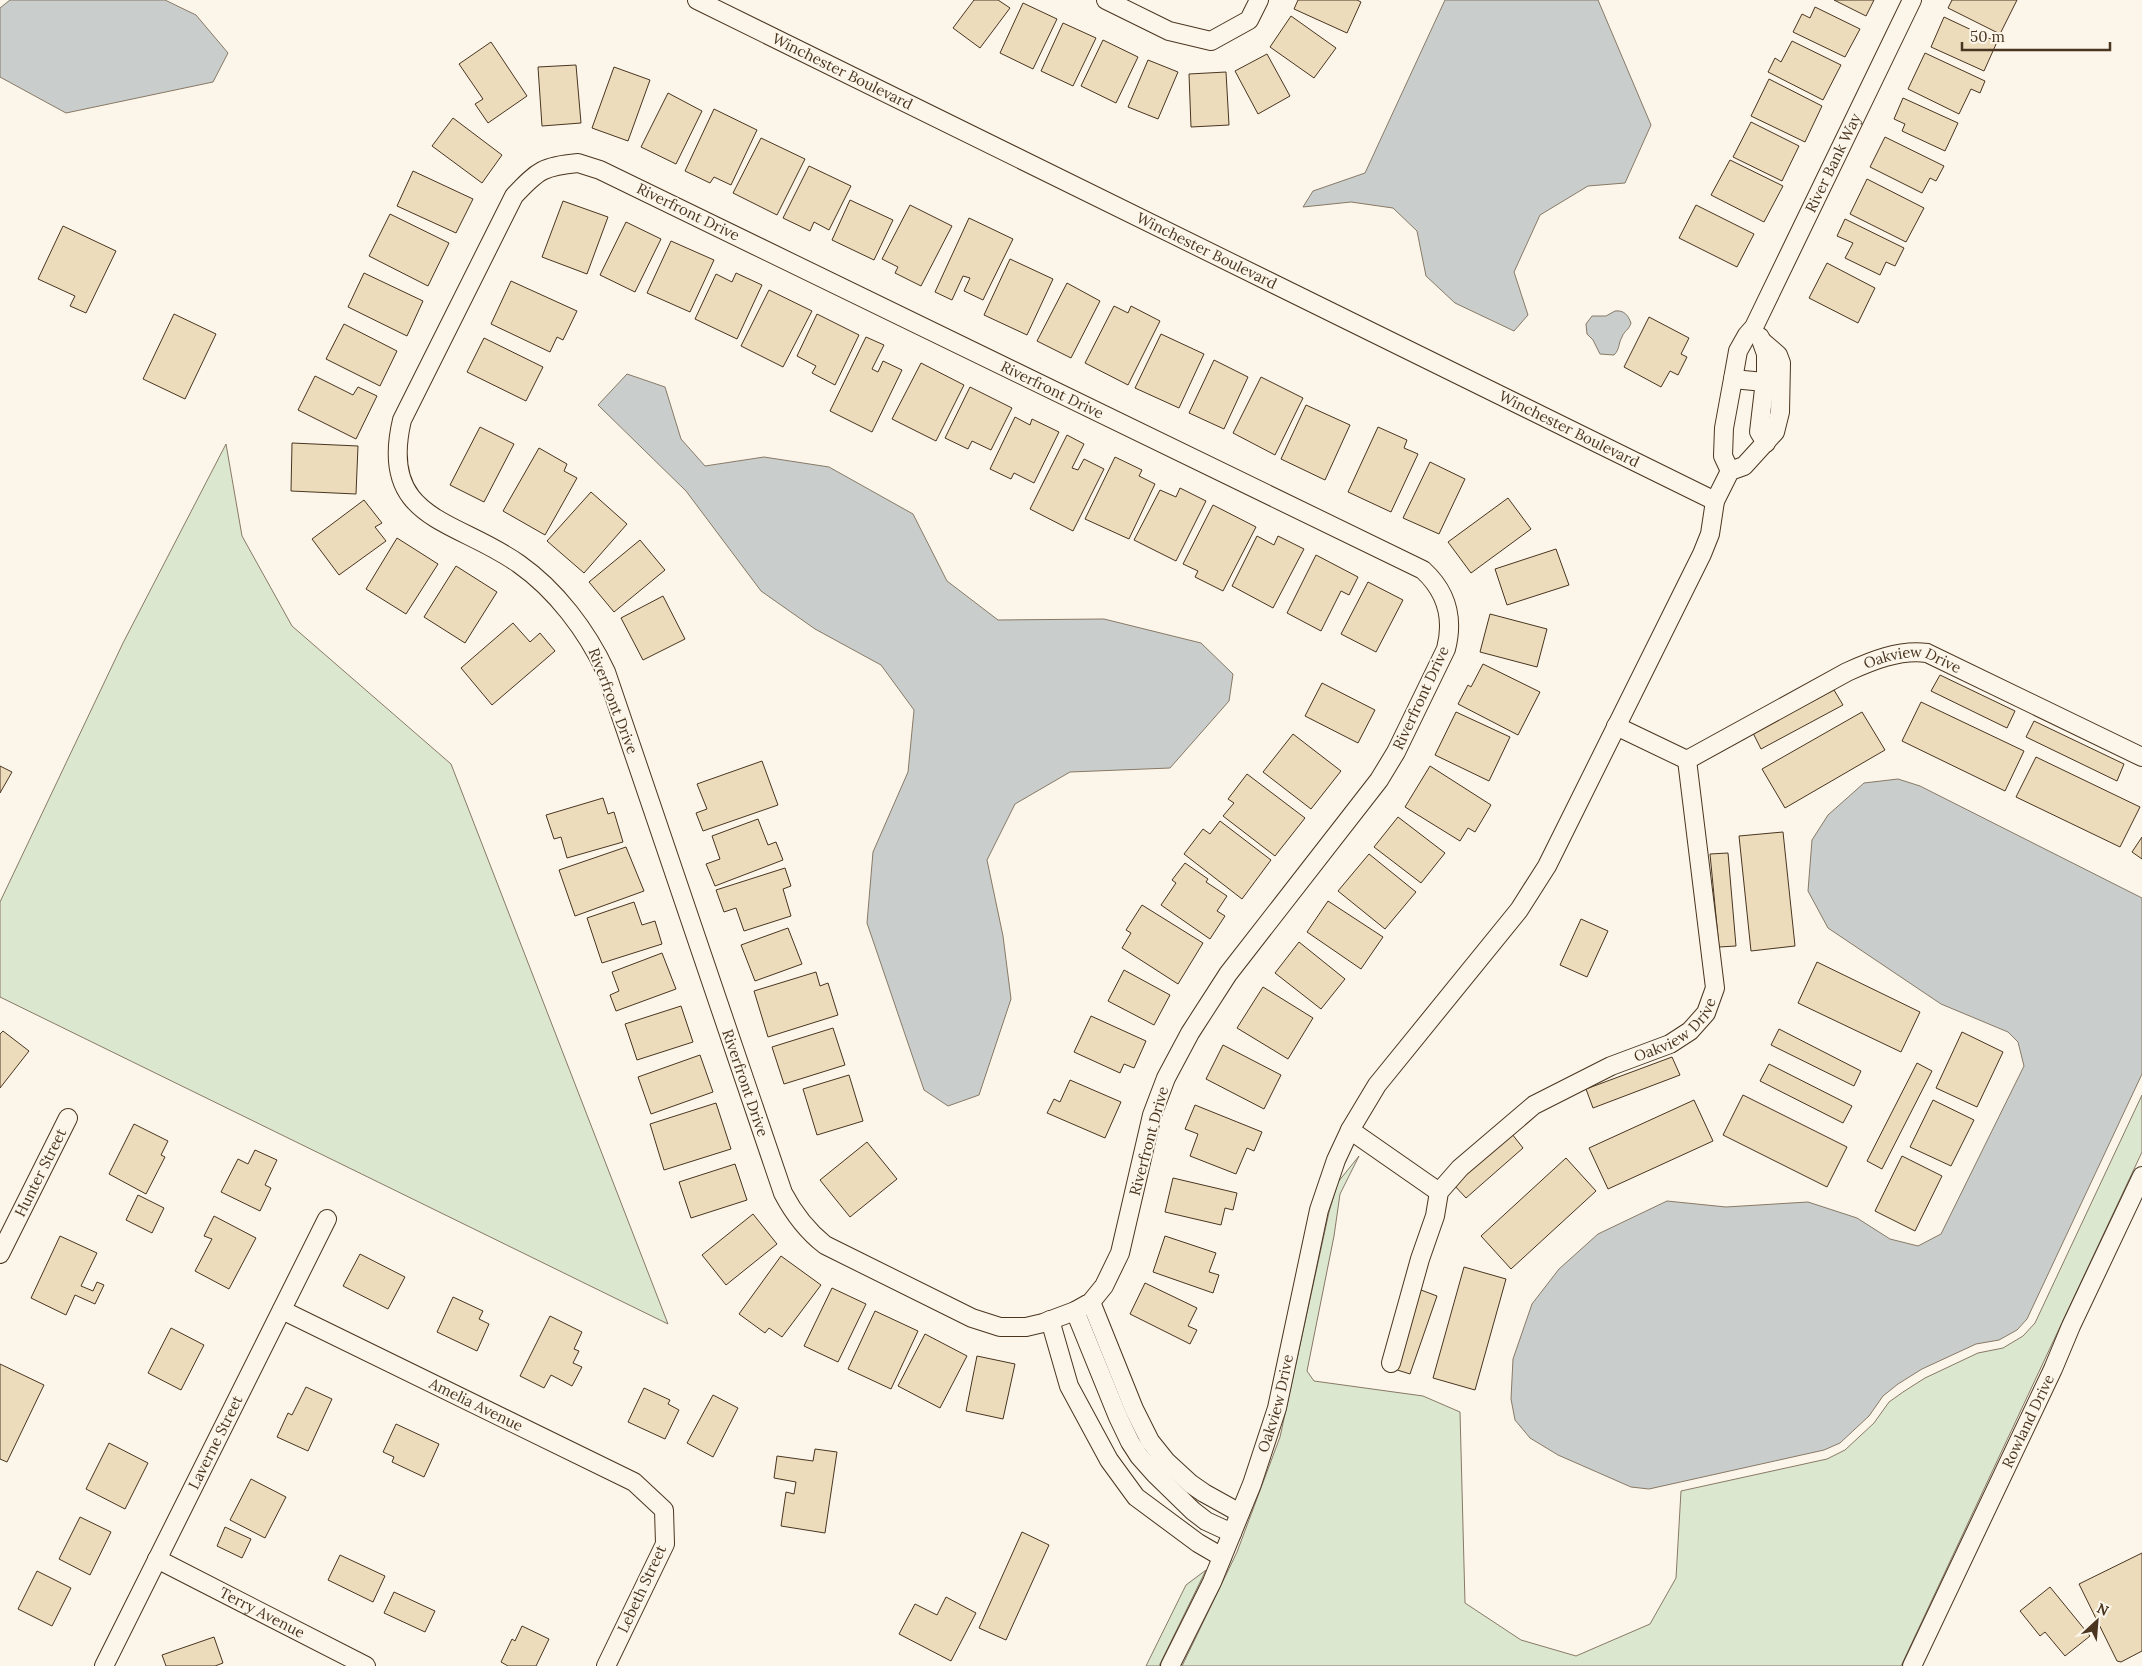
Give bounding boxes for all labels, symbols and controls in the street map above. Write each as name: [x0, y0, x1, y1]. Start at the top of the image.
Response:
scale bar: [1962, 20, 2110, 52]
text: 50 m: [1970, 27, 2005, 46]
street label: Winchester Boulevard: [769, 28, 916, 114]
street label: River Bank Way: [1801, 110, 1865, 215]
street label: Riverfront Drive: [634, 178, 743, 245]
street label: Winchester Boulevard: [1133, 208, 1280, 293]
street label: Riverfront Drive: [998, 356, 1107, 423]
street label: Winchester Boulevard: [1496, 386, 1643, 471]
street label: Oakview Drive: [1861, 642, 1964, 677]
street label: Riverfront Drive: [1388, 643, 1453, 753]
street label: Riverfront Drive: [584, 645, 642, 757]
street label: Oakview Drive: [1631, 995, 1720, 1066]
street label: Riverfront Drive: [718, 1027, 773, 1139]
street label: Riverfront Drive: [1125, 1084, 1172, 1198]
street label: Hunter Street: [10, 1125, 70, 1220]
street label: Oakview Drive: [1253, 1352, 1297, 1455]
street label: Rowland Drive: [1997, 1371, 2058, 1471]
street label: Amelia Avenue: [425, 1373, 526, 1435]
street label: Laverne Street: [184, 1392, 247, 1492]
street label: Lebeth Street: [613, 1542, 670, 1636]
street label: Terry Avenue: [216, 1583, 308, 1642]
north arrow: [2072, 1596, 2122, 1646]
text: N: [2094, 1599, 2112, 1620]

